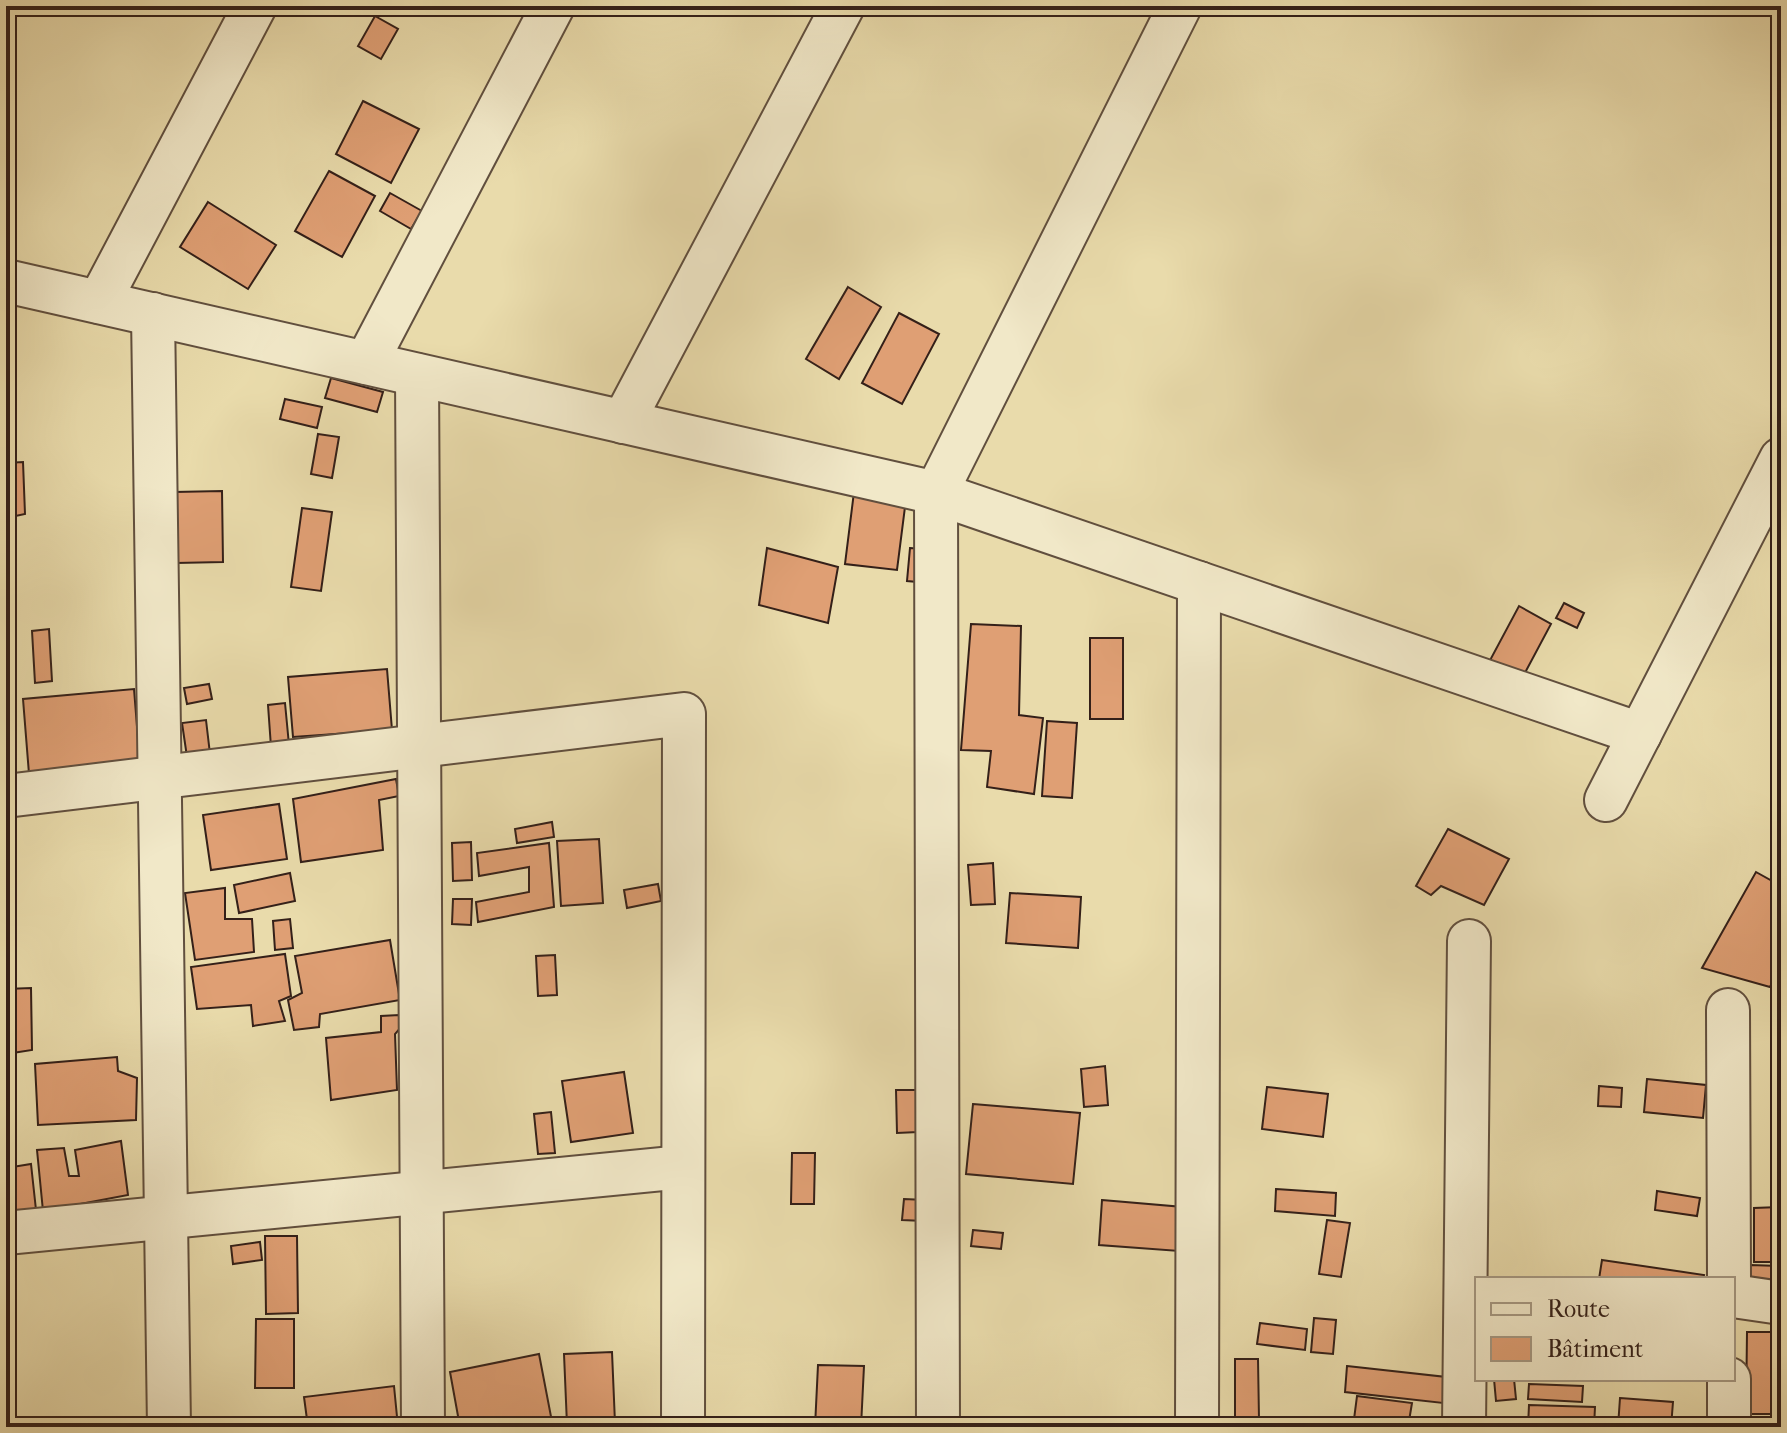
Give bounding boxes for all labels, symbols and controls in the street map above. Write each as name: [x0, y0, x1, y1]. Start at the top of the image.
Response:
legend: [1475, 1277, 1735, 1381]
text: Route: [1547, 1295, 1610, 1323]
text: Bâtiment: [1547, 1335, 1644, 1363]

